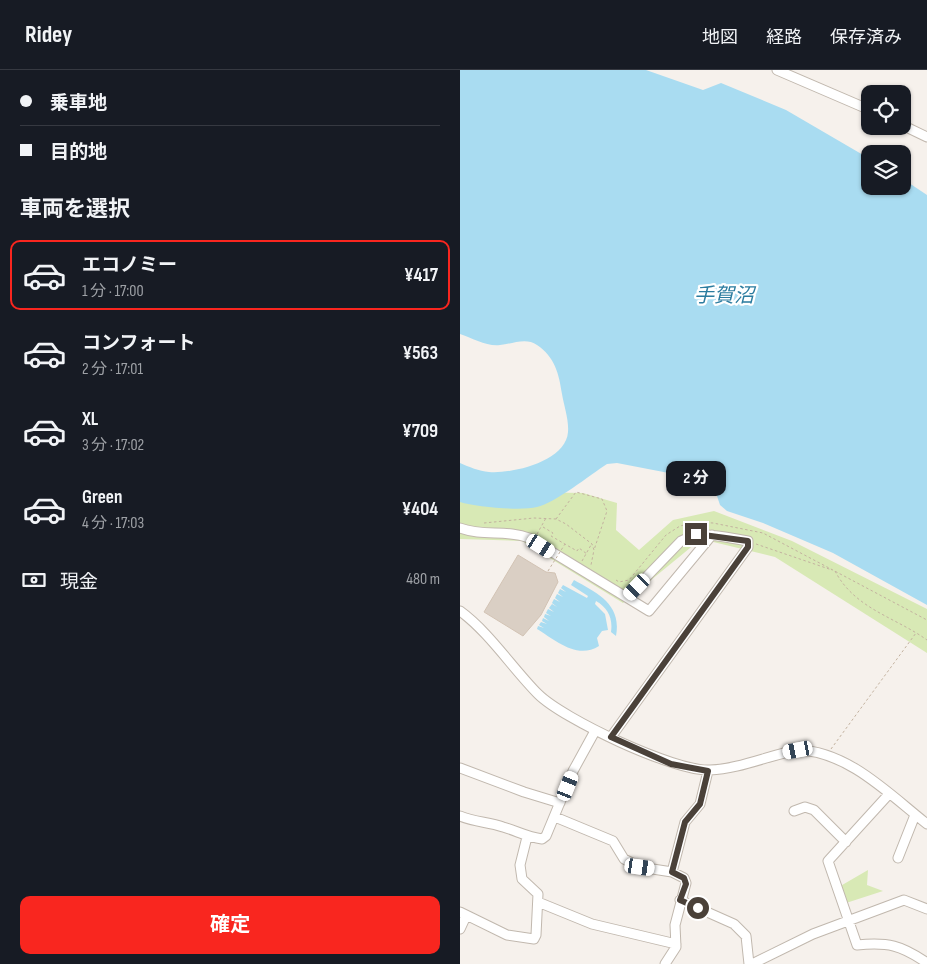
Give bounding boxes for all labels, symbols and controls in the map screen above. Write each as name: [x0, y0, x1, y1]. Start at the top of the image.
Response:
text: Ridey: [25, 20, 72, 49]
text: 地図: [702, 27, 738, 48]
text: 経路: [766, 27, 802, 48]
text: 保存済み: [830, 27, 902, 48]
map controls: [861, 85, 911, 195]
button: locate: [861, 85, 911, 135]
text: 乗車地: [50, 92, 107, 115]
text: 目的地: [50, 141, 107, 164]
button: layers: [861, 145, 911, 195]
text: 車両を選択: [20, 196, 130, 223]
icon: car: [22, 253, 67, 298]
text: エコノミー: [82, 254, 177, 277]
text: ¥417: [404, 264, 438, 287]
text: 1 分 · 17:00: [82, 282, 144, 301]
water label: 手賀沼: [694, 284, 757, 308]
icon: car: [22, 331, 67, 376]
text: コンフォート: [82, 332, 195, 355]
text: ¥563: [402, 342, 438, 365]
text: 2 分 · 17:01: [82, 360, 143, 379]
text: XL: [82, 408, 98, 431]
icon: car: [22, 409, 67, 454]
text: ¥709: [402, 420, 438, 443]
text: 3 分 · 17:02: [82, 436, 144, 455]
callout: 2 分: [666, 462, 726, 496]
text: 2 分: [683, 469, 709, 488]
text: Green: [82, 486, 122, 509]
icon: car: [22, 487, 67, 532]
text: ¥404: [402, 498, 438, 521]
text: 4 分 · 17:03: [82, 514, 144, 533]
route end: [685, 523, 707, 545]
car: [524, 532, 557, 560]
icon: cash: [20, 566, 48, 594]
text: 480 m: [406, 570, 440, 589]
text: 現金: [60, 571, 98, 594]
car: [621, 571, 652, 603]
car: [781, 740, 814, 760]
car: [555, 769, 580, 803]
car: [624, 857, 655, 877]
button: 確定: [20, 896, 440, 954]
route start: [687, 897, 709, 919]

